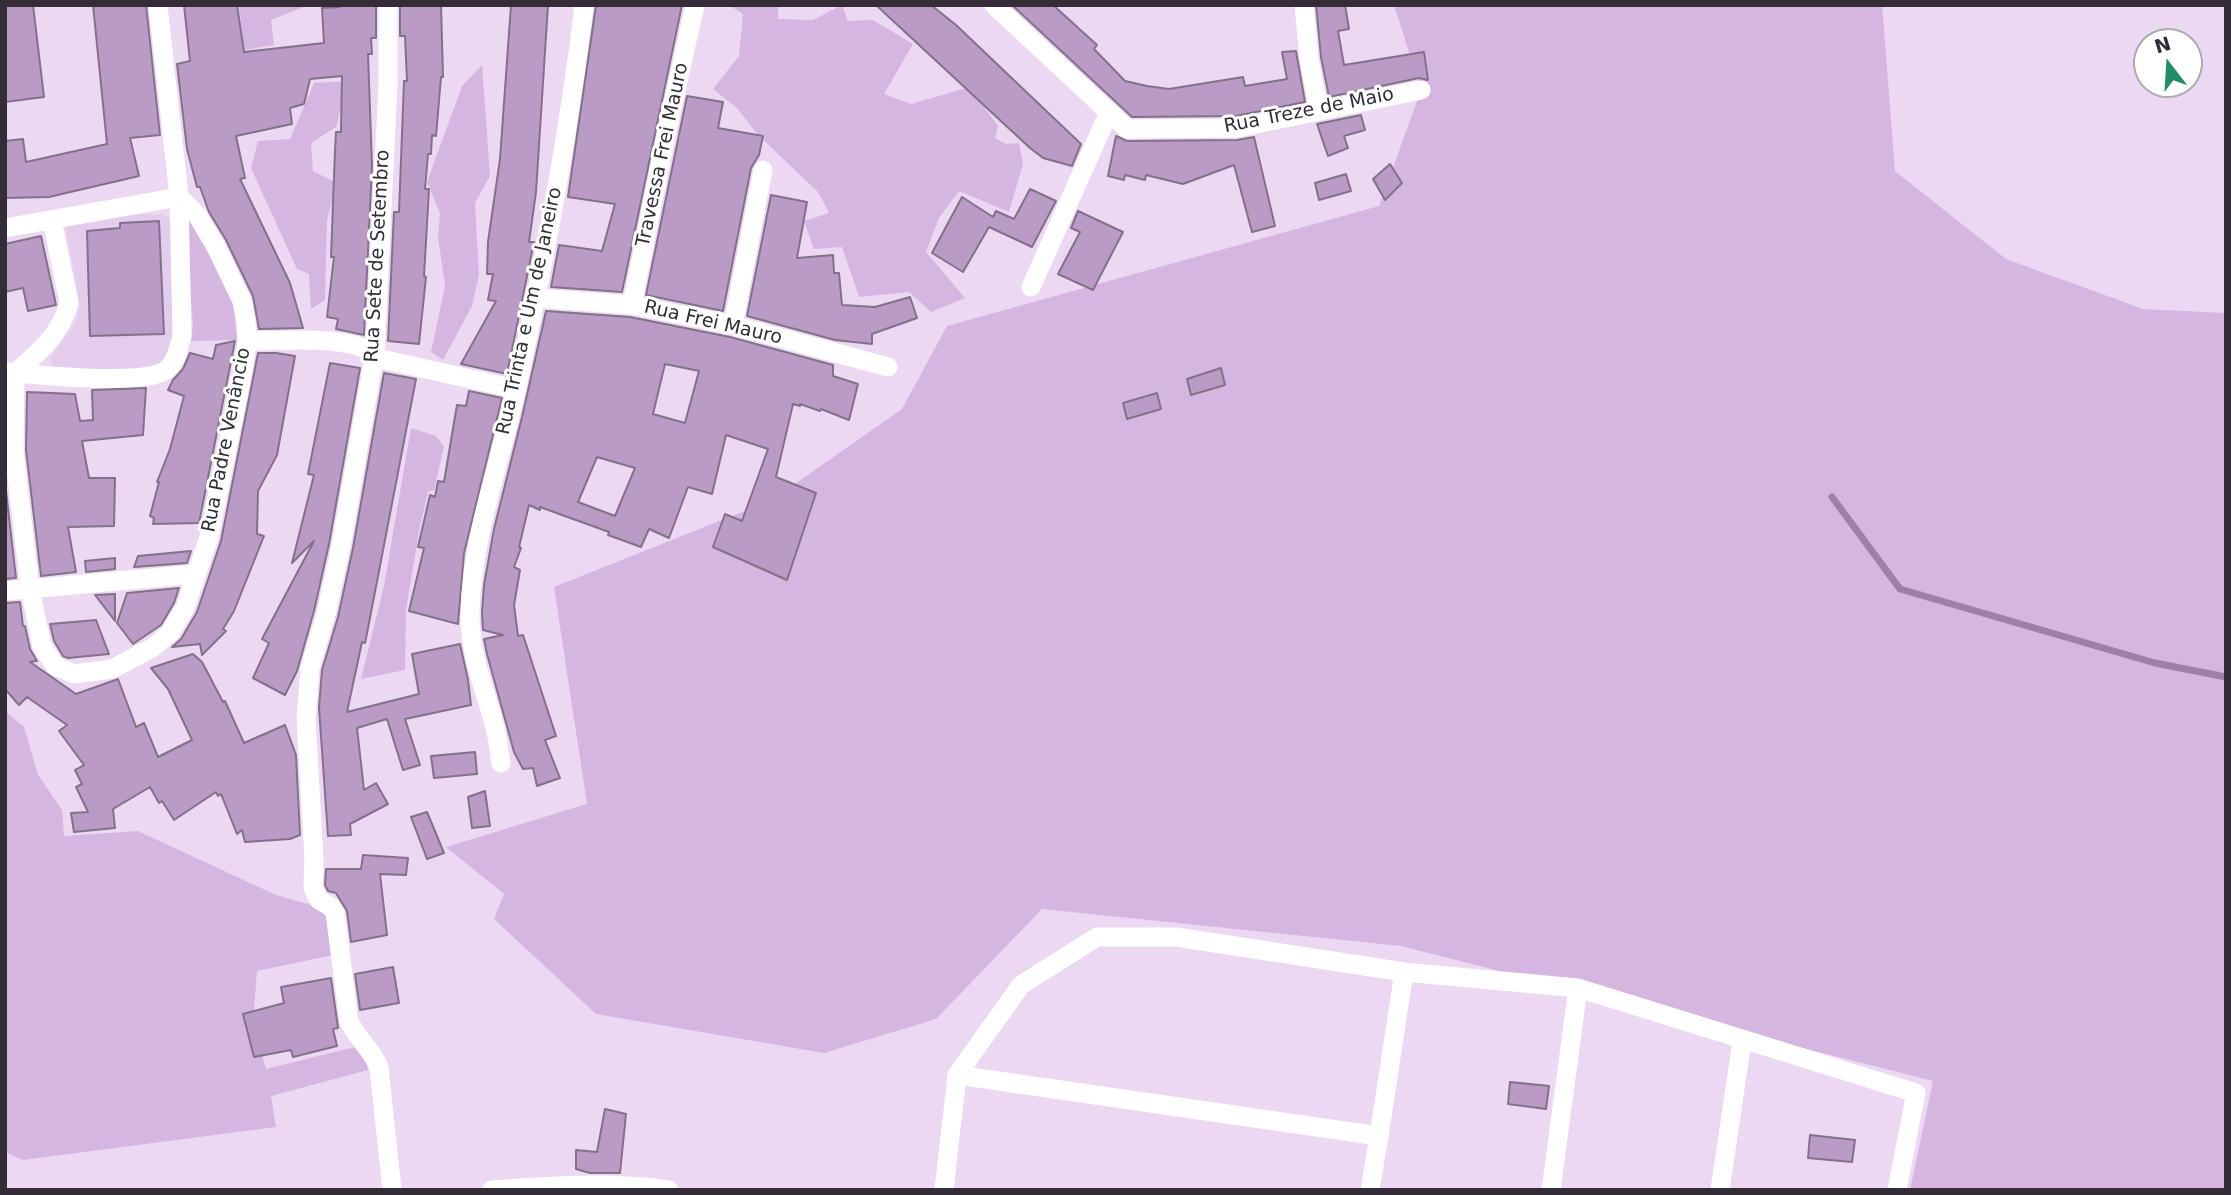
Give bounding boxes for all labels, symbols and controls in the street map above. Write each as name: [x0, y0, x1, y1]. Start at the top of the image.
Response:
north arrow: [2133, 28, 2203, 98]
text: N: [2152, 32, 2173, 58]
street label: Travessa Frei Mauro: [632, 61, 694, 249]
street label: Rua Treze de Maio: [1222, 83, 1396, 139]
street label: Rua Sete de Setembro: [361, 149, 395, 363]
street label: Rua Trinta e Um de Janeiro: [493, 185, 567, 437]
street label: Rua Frei Mauro: [642, 296, 784, 350]
street label: Rua Padre Venâncio: [198, 346, 256, 534]

